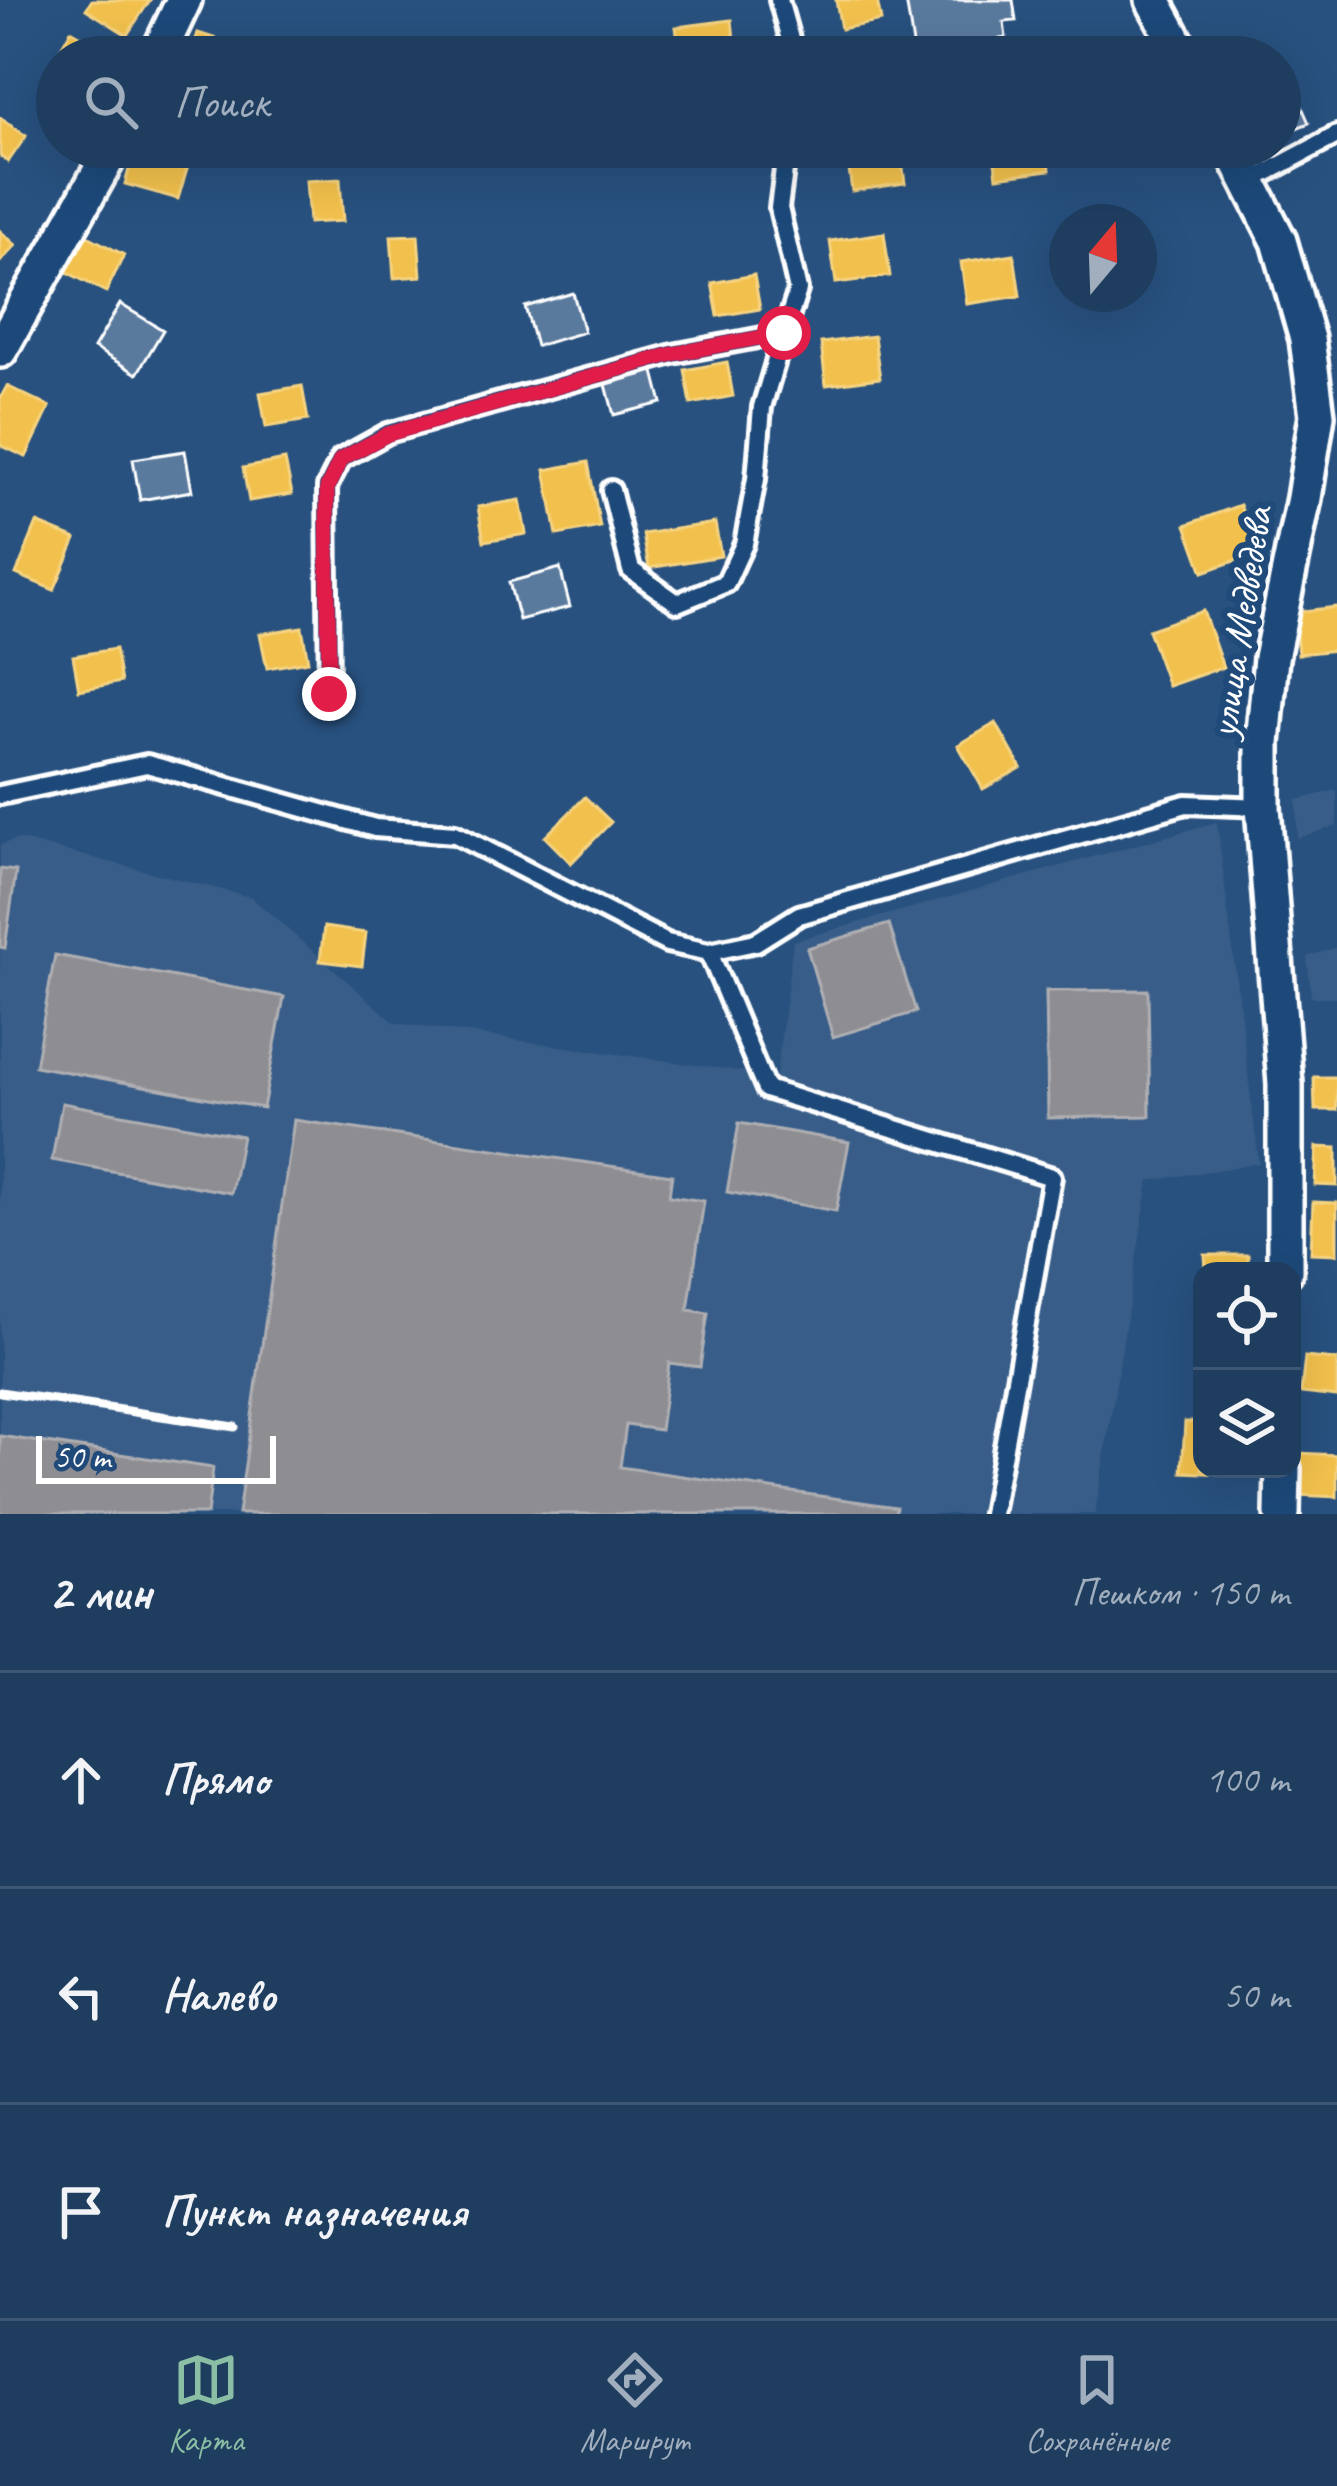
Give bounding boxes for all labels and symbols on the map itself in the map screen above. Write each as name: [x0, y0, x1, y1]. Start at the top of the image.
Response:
north arrow: [1049, 204, 1157, 312]
route start: [757, 306, 811, 360]
street label: улица Медведева: [1196, 500, 1285, 744]
route end: [302, 667, 356, 721]
scale bar: [36, 1430, 276, 1483]

